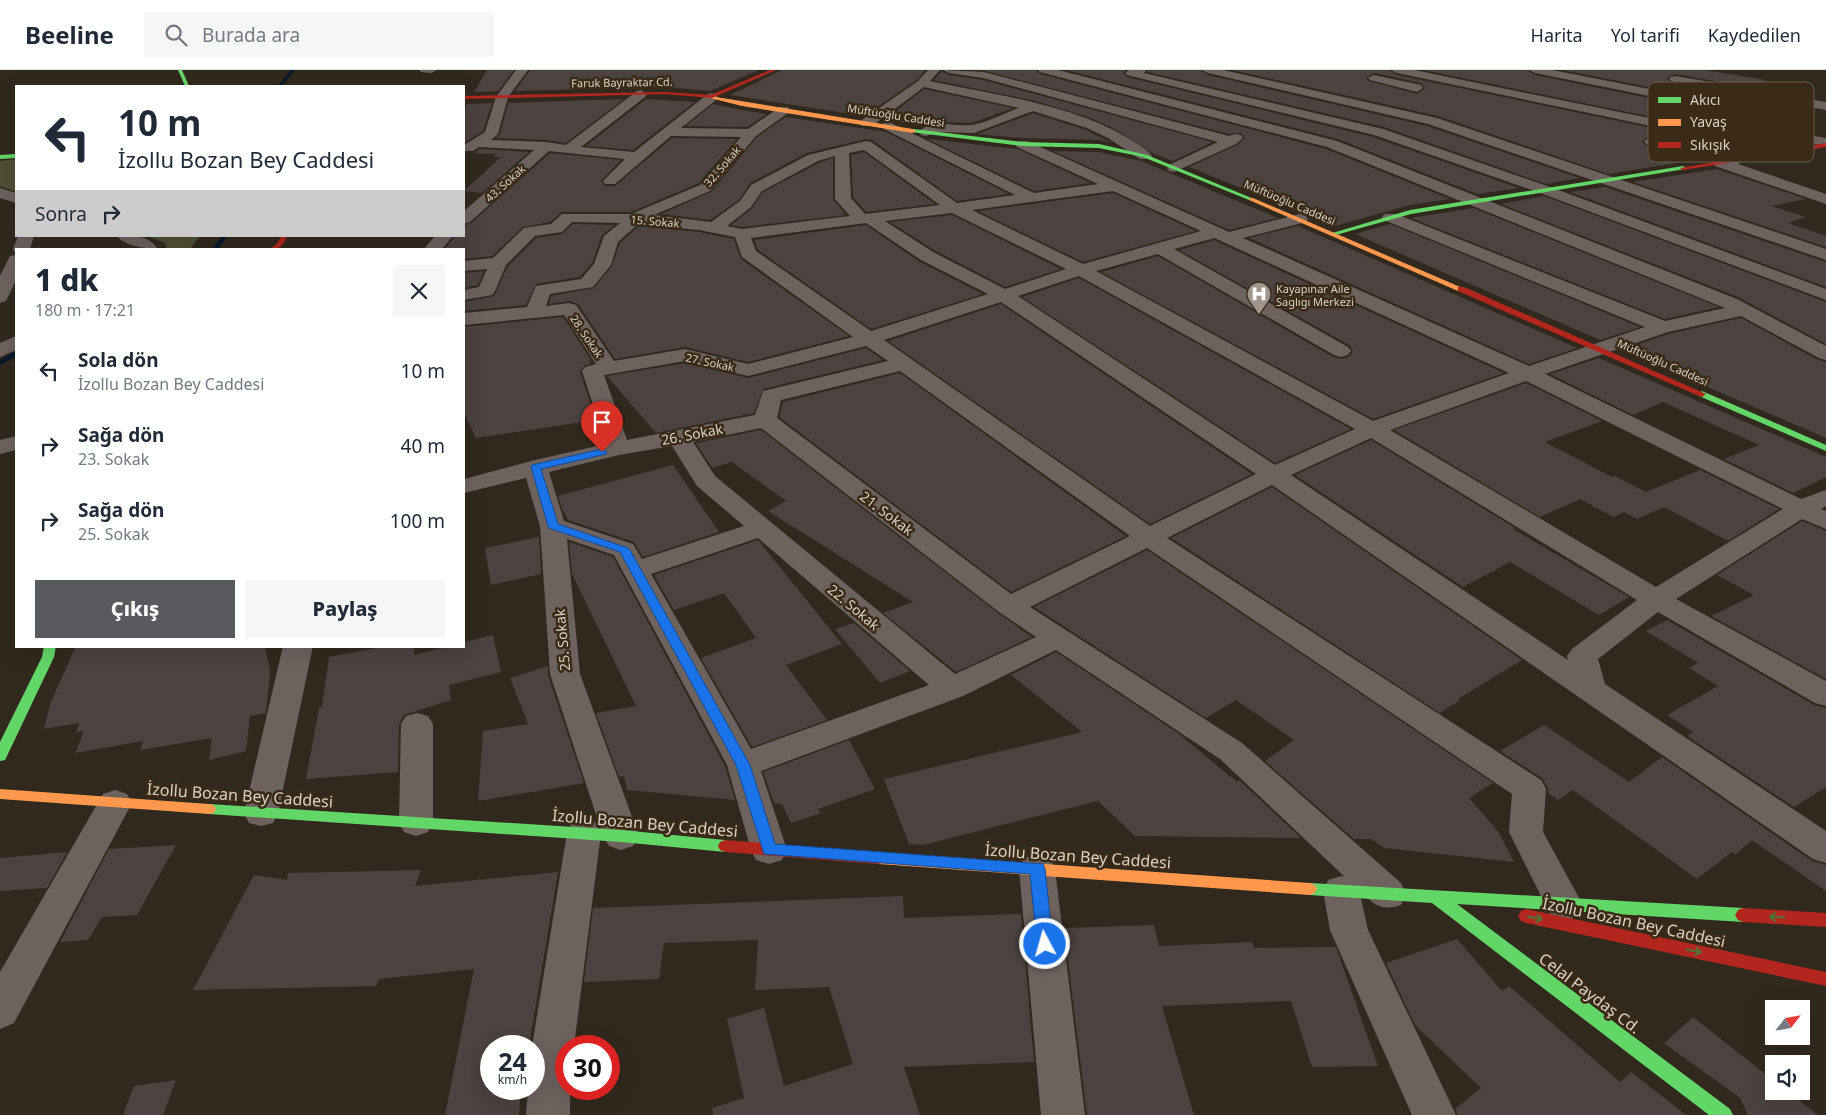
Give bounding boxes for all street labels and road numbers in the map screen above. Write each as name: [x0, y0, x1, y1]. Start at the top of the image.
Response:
street label: Faruk Bayraktar Cd.: [571, 74, 673, 90]
street label: Müftüoğlu Caddesi: [846, 100, 946, 130]
street label: 32. Sokak: [700, 142, 744, 189]
street label: 43. Sokak: [482, 161, 528, 205]
street label: Müftüoğlu Caddesi: [1242, 176, 1338, 228]
street label: 15. Sokak: [630, 211, 680, 231]
street label: 28. Sokak: [567, 311, 607, 361]
street label: Müftüoğlu Caddesi: [1615, 335, 1711, 389]
street label: 27. Sokak: [684, 350, 736, 374]
street label: 26. Sokak: [660, 419, 725, 449]
street label: 21. Sokak: [856, 487, 918, 540]
street label: 22. Sokak: [824, 580, 884, 635]
street label: 25. Sokak: [550, 608, 574, 672]
street label: İzollu Bozan Bey Caddesi: [146, 778, 334, 812]
street label: İzollu Bozan Bey Caddesi: [551, 804, 739, 842]
street label: İzollu Bozan Bey Caddesi: [984, 839, 1172, 873]
street label: İzollu Bozan Bey Caddesi: [1541, 892, 1727, 952]
street label: Celal Paydaş Cd.: [1535, 947, 1645, 1039]

